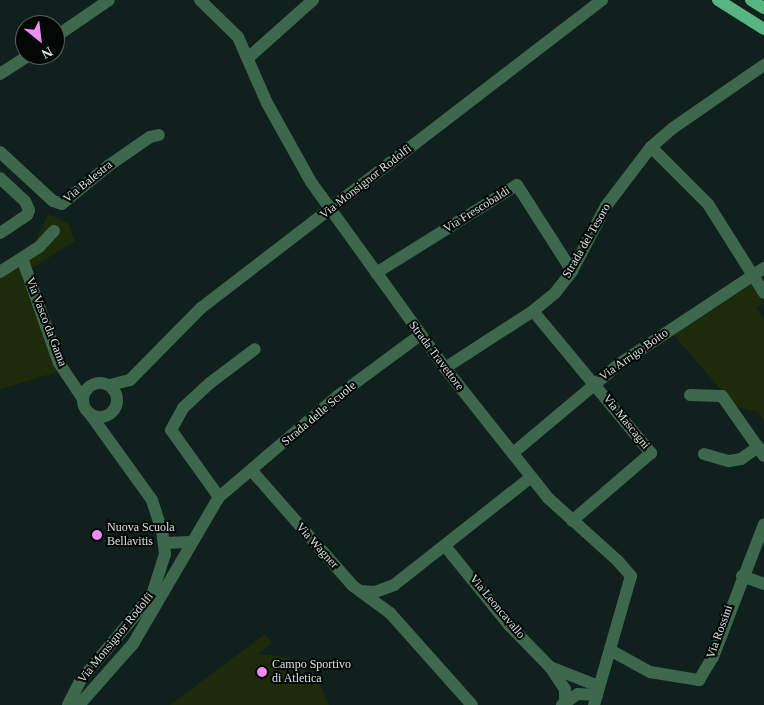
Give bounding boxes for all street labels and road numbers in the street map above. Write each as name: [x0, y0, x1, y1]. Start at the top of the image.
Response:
street label: Via Monsignor Rodolfi: [317, 142, 415, 222]
street label: Via Balestra: [61, 158, 115, 206]
street label: Via Frescobaldi: [441, 184, 513, 236]
street label: Strada del Tesoro: [560, 201, 614, 281]
street label: Via Vasco da Gama: [22, 275, 70, 369]
street label: Strada Travettore: [405, 318, 467, 394]
street label: Via Arrigo Boito: [597, 326, 671, 384]
street label: Strada delle Scuole: [279, 379, 359, 449]
street label: Via Mascagni: [600, 392, 652, 452]
street label: Via Wagner: [293, 520, 341, 572]
street label: Via Leoncavallo: [466, 572, 528, 642]
street label: Via Monsignor Rodolfi: [75, 590, 157, 686]
street label: Via Rossini: [704, 603, 736, 661]

